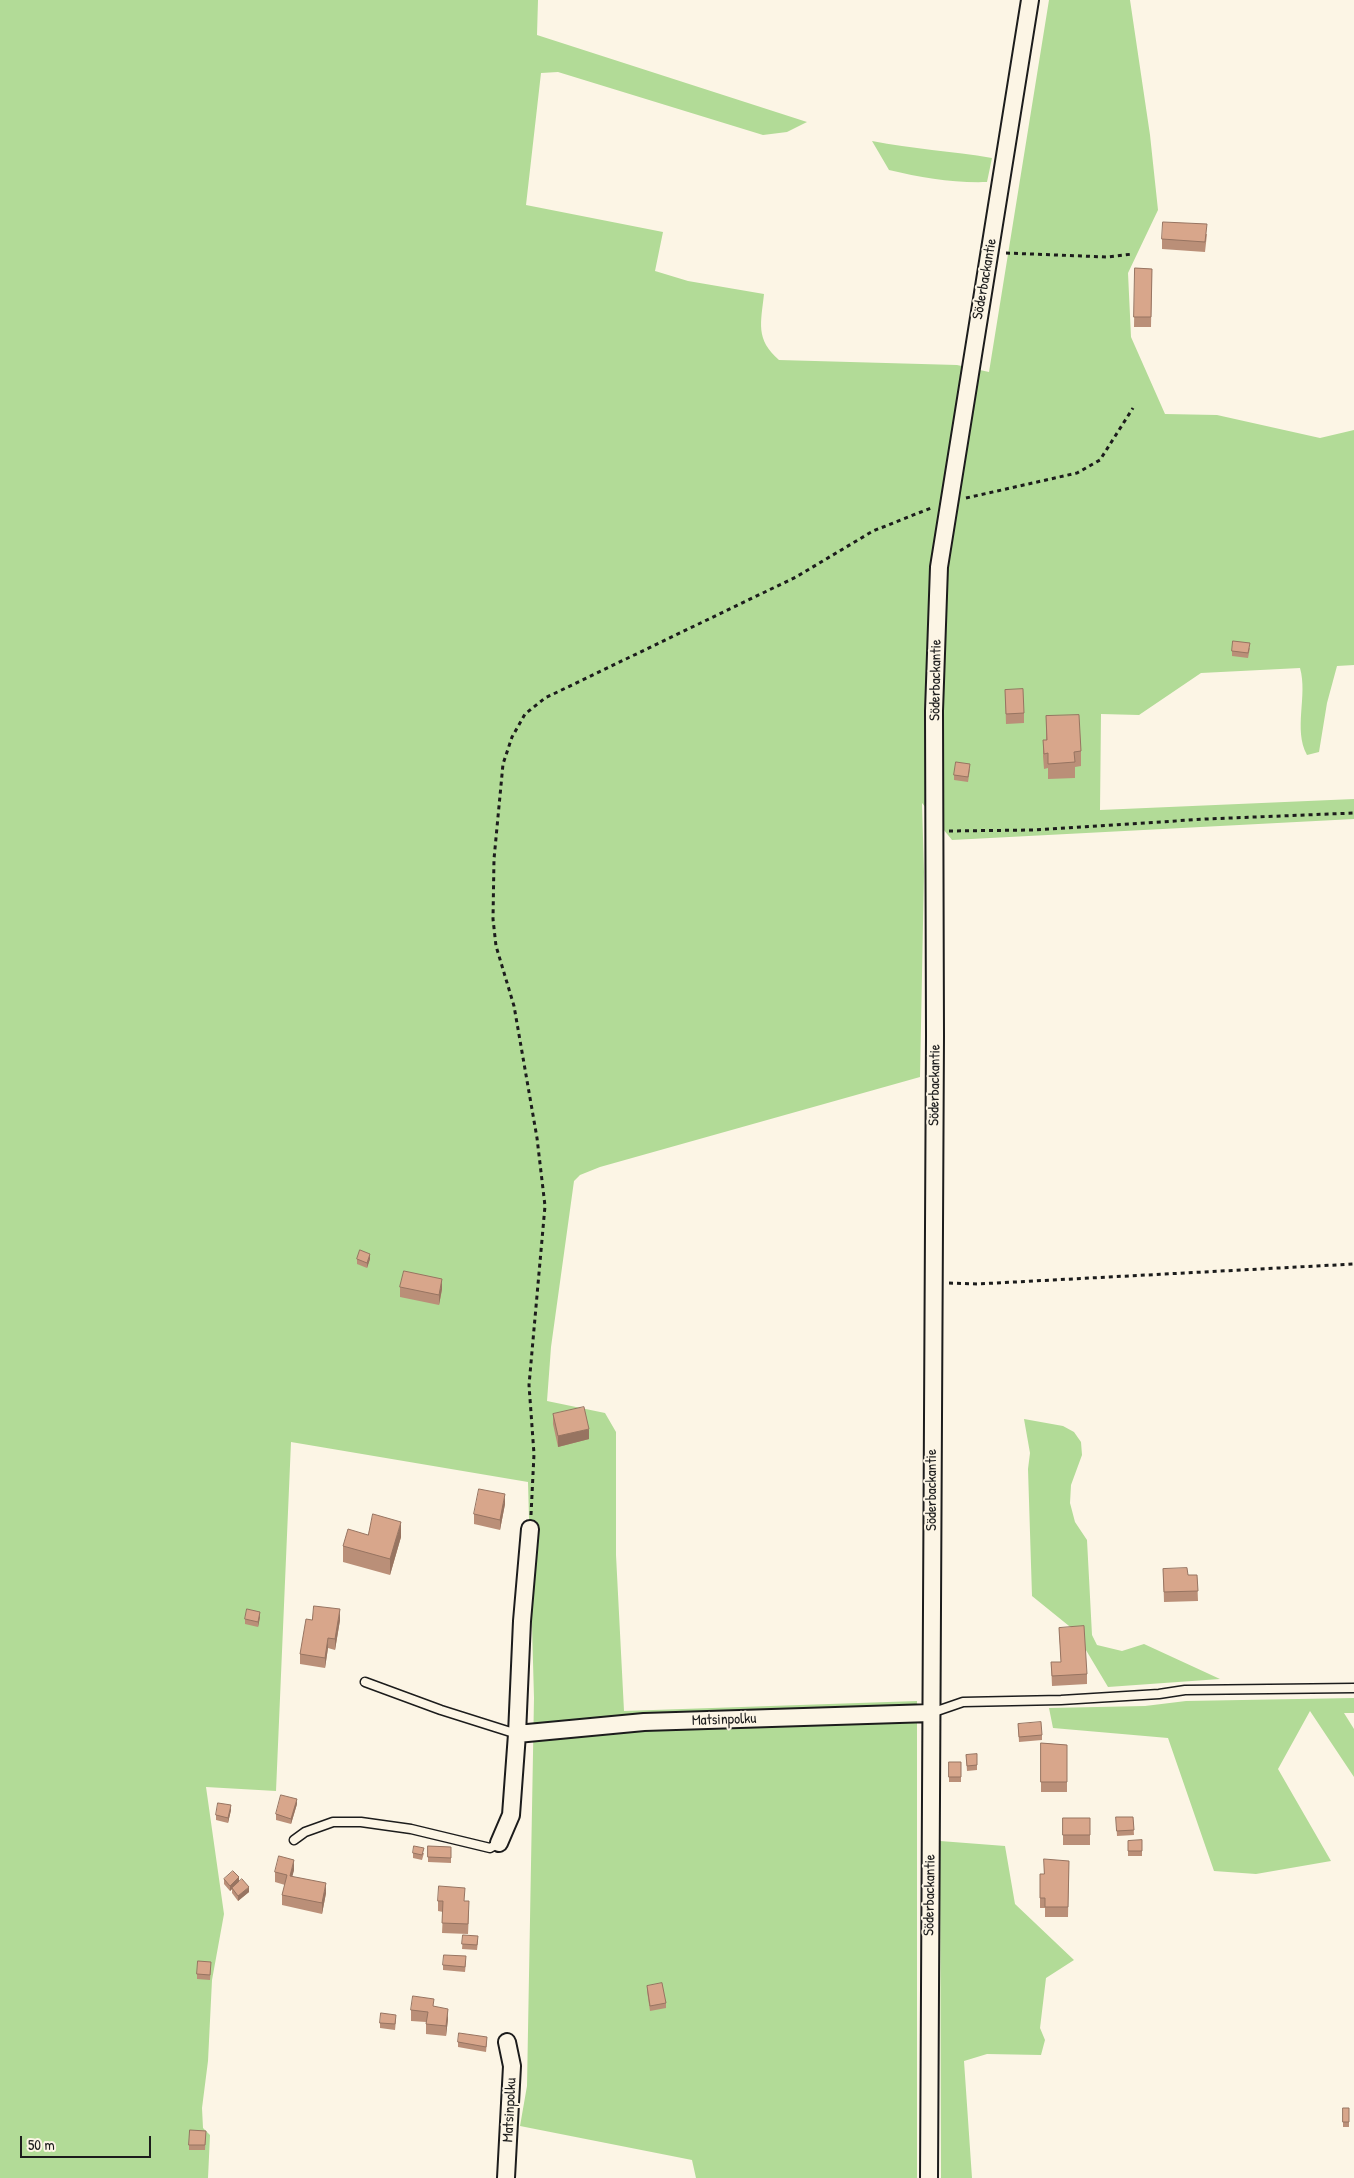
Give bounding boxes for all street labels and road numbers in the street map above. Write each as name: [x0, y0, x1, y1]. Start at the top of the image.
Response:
street label: Söderbackantie: [969, 237, 1001, 321]
street label: Söderbackantie: [926, 639, 946, 721]
street label: Söderbackantie: [925, 1044, 945, 1126]
street label: Söderbackantie: [923, 1449, 941, 1531]
street label: Matsinpolku: [691, 1710, 757, 1730]
street label: Söderbackantie: [920, 1854, 940, 1936]
street label: Matsinpolku: [499, 2077, 521, 2143]

